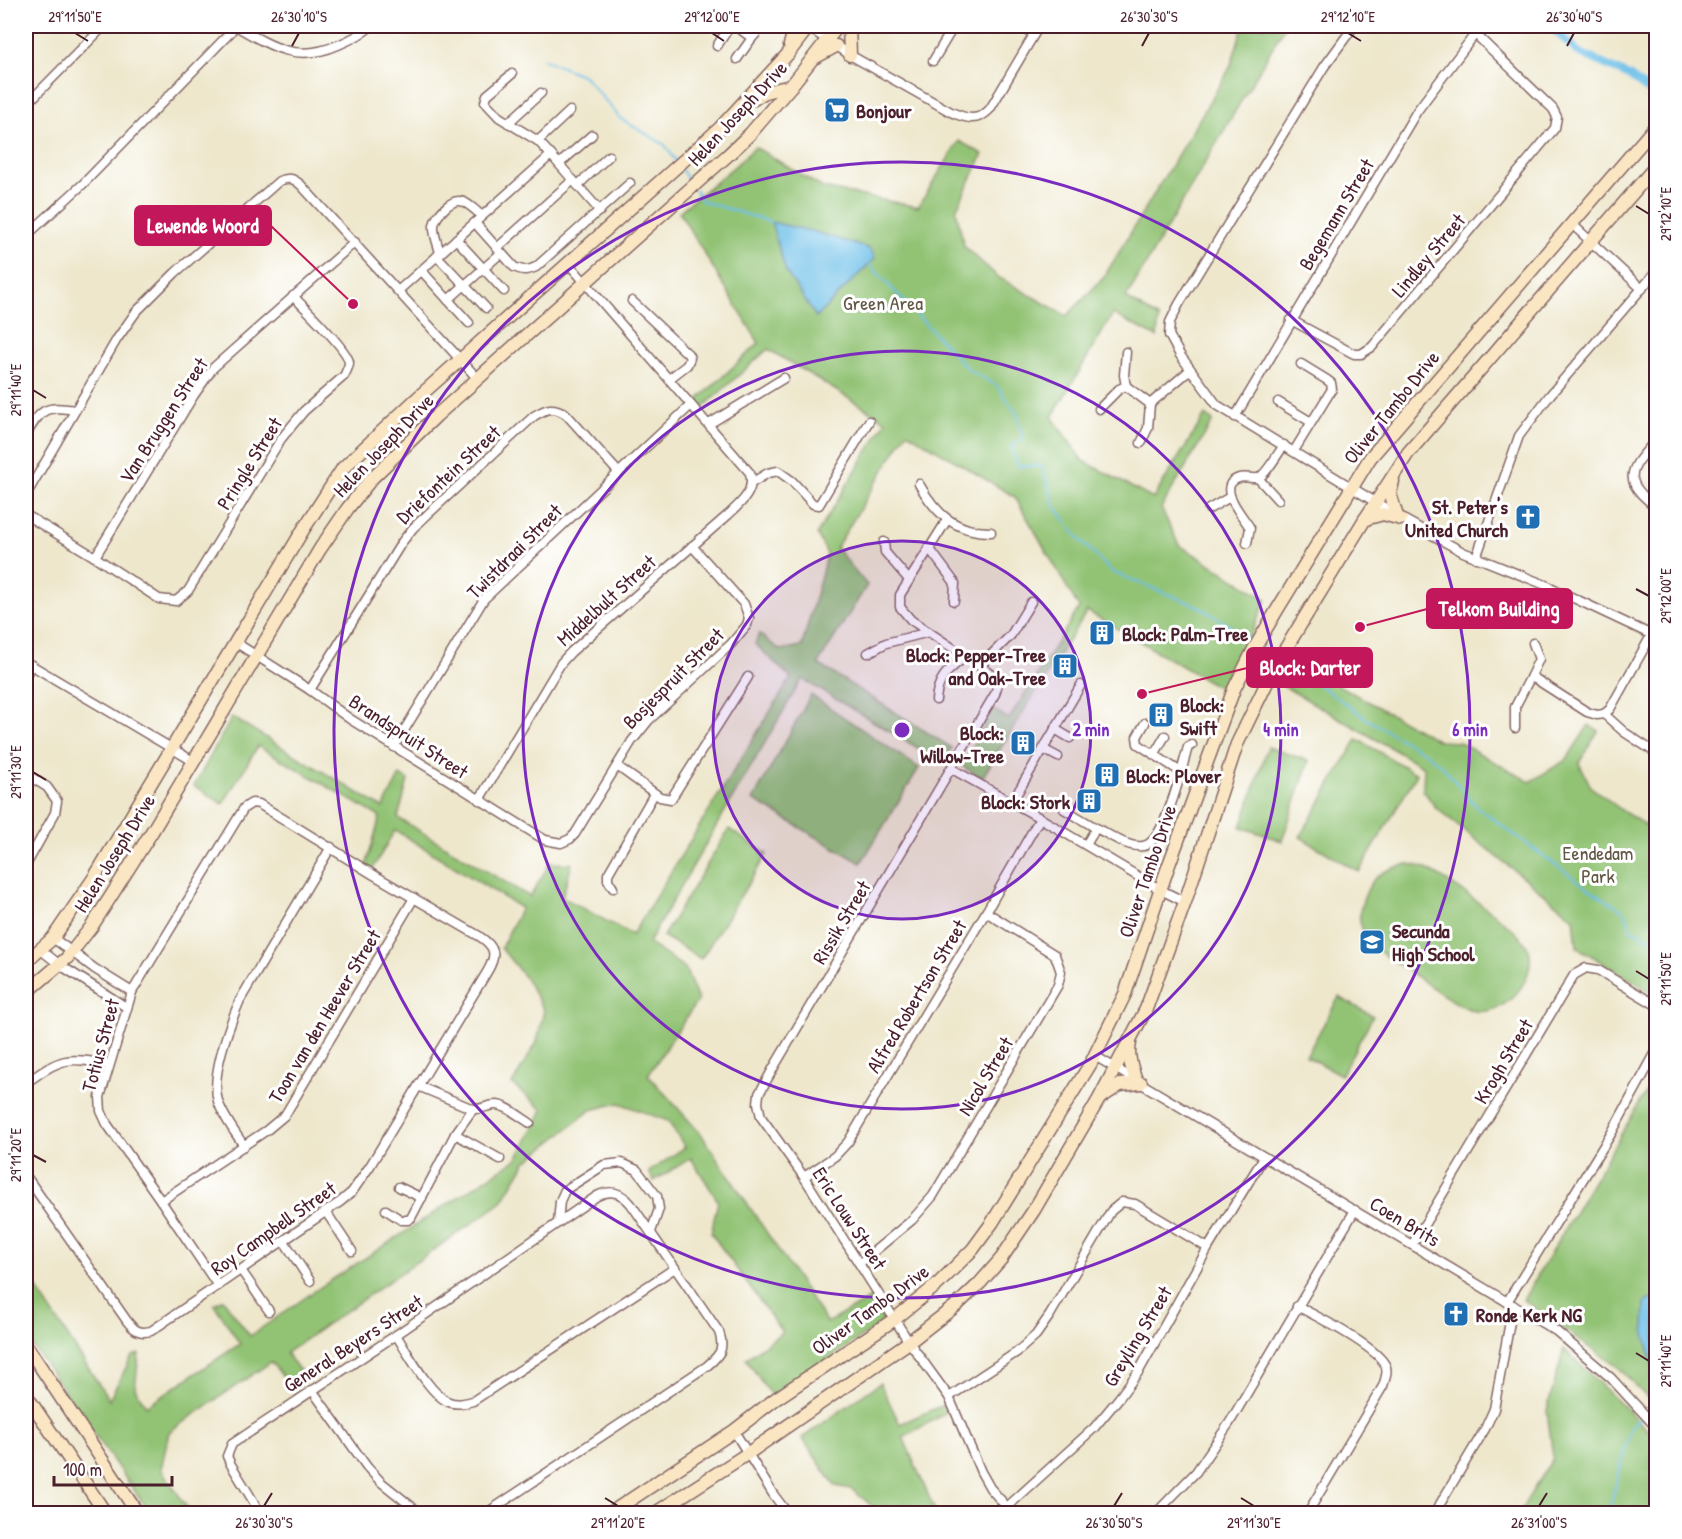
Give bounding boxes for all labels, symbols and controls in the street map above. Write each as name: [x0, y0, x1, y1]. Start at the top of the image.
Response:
text: 29°11'50"E: [48, 6, 102, 27]
text: 26°30'10"S: [271, 6, 327, 27]
text: 29°12'00"E: [684, 6, 740, 27]
text: 26°30'30"S: [1120, 6, 1178, 27]
text: 29°12'10"E: [1321, 6, 1375, 27]
text: 26°30'40"S: [1546, 6, 1602, 27]
street label: Helen Joseph Drive: [681, 55, 793, 171]
supermarket icon: Bonjour: [822, 95, 852, 125]
place label: Bonjour: [856, 97, 912, 124]
street label: Begemann Street: [1292, 152, 1381, 275]
text: 29°12'10"E: [1655, 187, 1676, 241]
callout: Lewende Woord: [135, 206, 271, 245]
street label: Lindley Street: [1385, 207, 1472, 303]
text: Lewende Woord: [147, 211, 259, 240]
park label: Green Area: [843, 289, 923, 316]
street label: Oliver Tambo Drive: [1337, 345, 1445, 469]
street label: Van Bruggen Street: [112, 351, 214, 488]
text: 29°11'40"E: [5, 363, 26, 416]
street label: Helen Joseph Drive: [327, 387, 439, 503]
street label: Pringle Street: [210, 411, 289, 514]
street label: Driefontein Street: [390, 418, 507, 529]
place label: St. Peter's United Church: [1405, 493, 1509, 543]
street label: Twistdraai Street: [460, 497, 568, 605]
church icon: St. Peter's United Church: [1513, 502, 1543, 532]
street label: Middelbult Street: [551, 547, 662, 652]
text: 29°12'00"E: [1655, 568, 1676, 624]
callout: Telkom Building: [1427, 589, 1572, 628]
text: Telkom Building: [1437, 594, 1560, 624]
building icon: Block: Palm-Tree: [1087, 618, 1117, 648]
place label: Block: Palm-Tree: [1122, 620, 1248, 647]
street label: Bosjespruit Street: [616, 621, 730, 735]
place label: Block: Pepper-Tree and Oak-Tree: [906, 641, 1046, 691]
callout: Block: Darter: [1247, 648, 1372, 687]
building icon: Block: Pepper-Tree and Oak-Tree: [1050, 651, 1080, 681]
text: Block: Darter: [1259, 653, 1362, 682]
street label: Brandspruit Street: [344, 687, 475, 785]
place label: Block: Swift: [1180, 691, 1224, 741]
building icon: Block: Swift: [1146, 700, 1176, 730]
text: 2 min: [1073, 717, 1109, 742]
text: 4 min: [1263, 717, 1299, 742]
text: 6 min: [1452, 717, 1488, 742]
place label: Block: Willow-Tree: [920, 719, 1004, 769]
centre of rings: [892, 720, 912, 740]
building icon: Block: Willow-Tree: [1008, 728, 1038, 758]
text: 29°11'30"E: [5, 745, 26, 799]
building icon: Block: Plover: [1092, 760, 1122, 790]
place label: Block: Plover: [1126, 762, 1222, 789]
building icon: Block: Stork: [1074, 786, 1104, 816]
place label: Block: Stork: [981, 788, 1071, 815]
street label: Helen Joseph Drive: [67, 789, 161, 917]
street label: Oliver Tambo Drive: [1112, 801, 1182, 941]
park label: Eendedam Park: [1563, 839, 1633, 889]
street label: Rissik Street: [806, 874, 877, 969]
street label: Alfred Robertson Street: [860, 913, 973, 1078]
place label: Secunda High School: [1392, 917, 1475, 968]
street label: Toon van den Heever Street: [261, 923, 387, 1108]
school or university icon: Secunda High School: [1357, 927, 1387, 957]
text: 29°11'50"E: [1655, 952, 1676, 1006]
street label: Totius Street: [75, 994, 126, 1095]
street label: Krogh Street: [1467, 1013, 1540, 1109]
street label: Nicol Street: [951, 1031, 1020, 1120]
text: 29°11'20"E: [5, 1128, 26, 1182]
street label: Eric Louw Street: [807, 1161, 894, 1275]
street label: Roy Campbell Street: [205, 1174, 342, 1281]
street label: Coen Brits: [1365, 1189, 1445, 1253]
street label: Oliver Tambo Drive: [806, 1257, 934, 1361]
street label: Greyling Street: [1096, 1280, 1178, 1391]
street label: General Beyers Street: [278, 1287, 429, 1398]
church icon: Ronde Kerk NG: [1441, 1299, 1471, 1329]
place label: Ronde Kerk NG: [1476, 1301, 1582, 1328]
text: 29°11'40"E: [1655, 1334, 1676, 1387]
scale bar: [54, 1449, 172, 1487]
text: 100 m: [63, 1457, 102, 1482]
text: 26°30'30"S: [235, 1512, 293, 1533]
text: 29°11'20"E: [591, 1512, 645, 1533]
text: 26°30'50"S: [1086, 1512, 1143, 1533]
text: 29°11'30"E: [1227, 1512, 1281, 1533]
text: 26°31'00"S: [1511, 1512, 1567, 1533]

